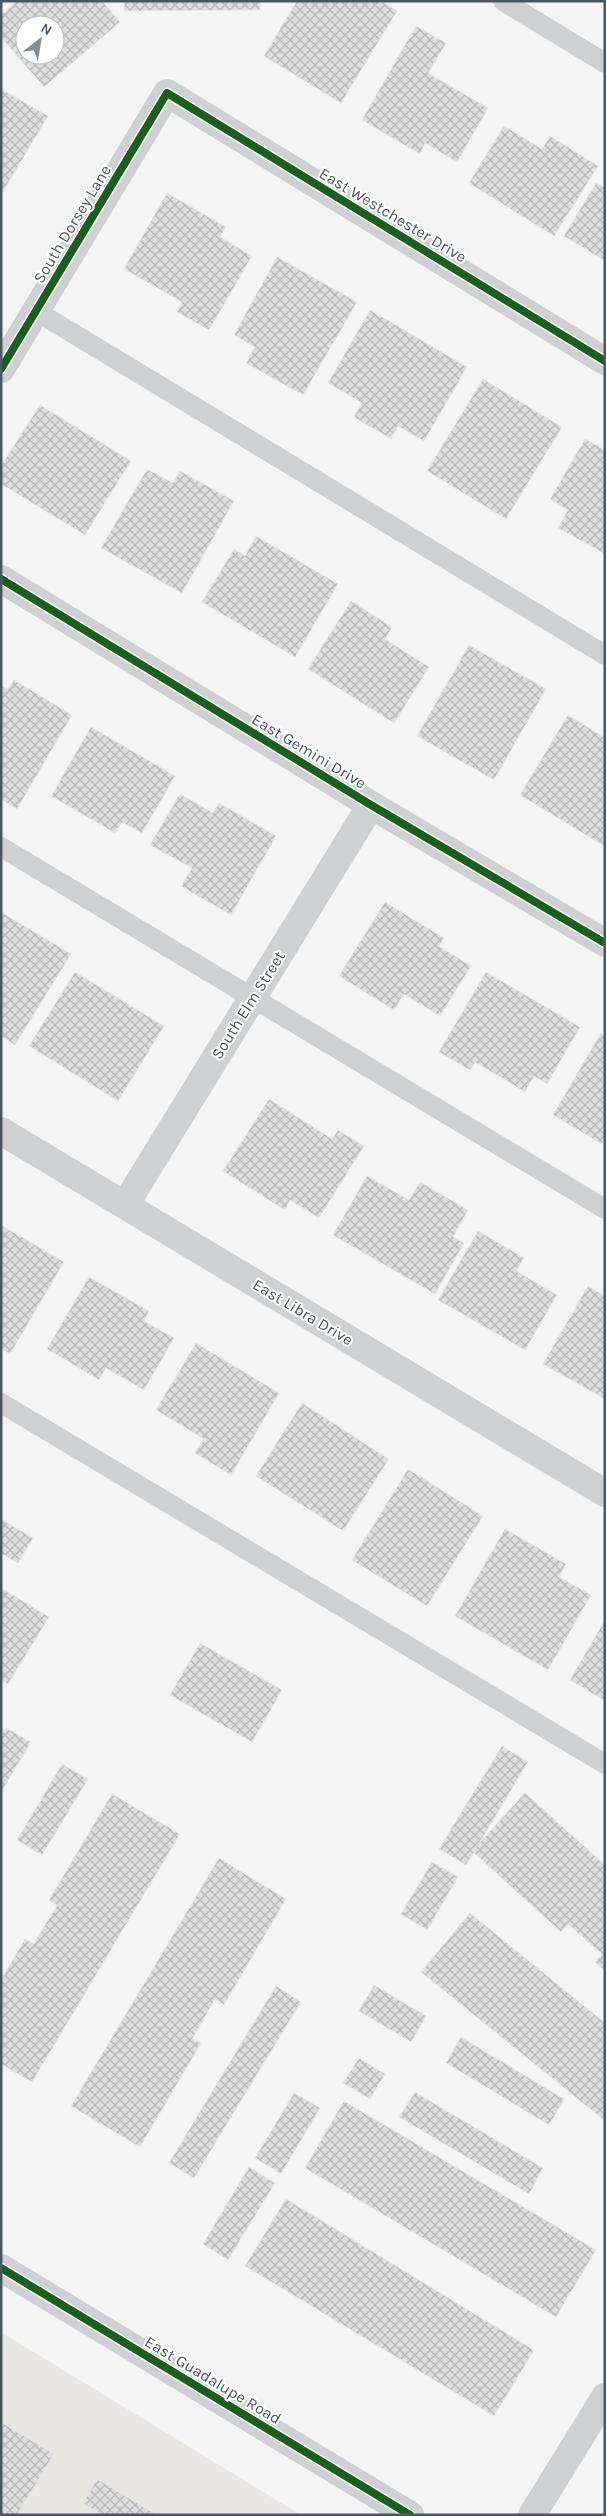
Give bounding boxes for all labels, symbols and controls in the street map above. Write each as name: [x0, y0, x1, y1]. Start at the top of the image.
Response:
north arrow: [15, 15, 65, 65]
text: N: [38, 19, 55, 39]
street label: South Dorsey Lane: [29, 161, 115, 287]
street label: East Westchester Drive: [316, 164, 470, 266]
street label: East Gemini Drive: [248, 709, 370, 793]
street label: South Elm Street: [207, 947, 289, 1063]
street label: East Libra Drive: [249, 1275, 357, 1349]
street label: East Guadalupe Road: [141, 2332, 285, 2428]

